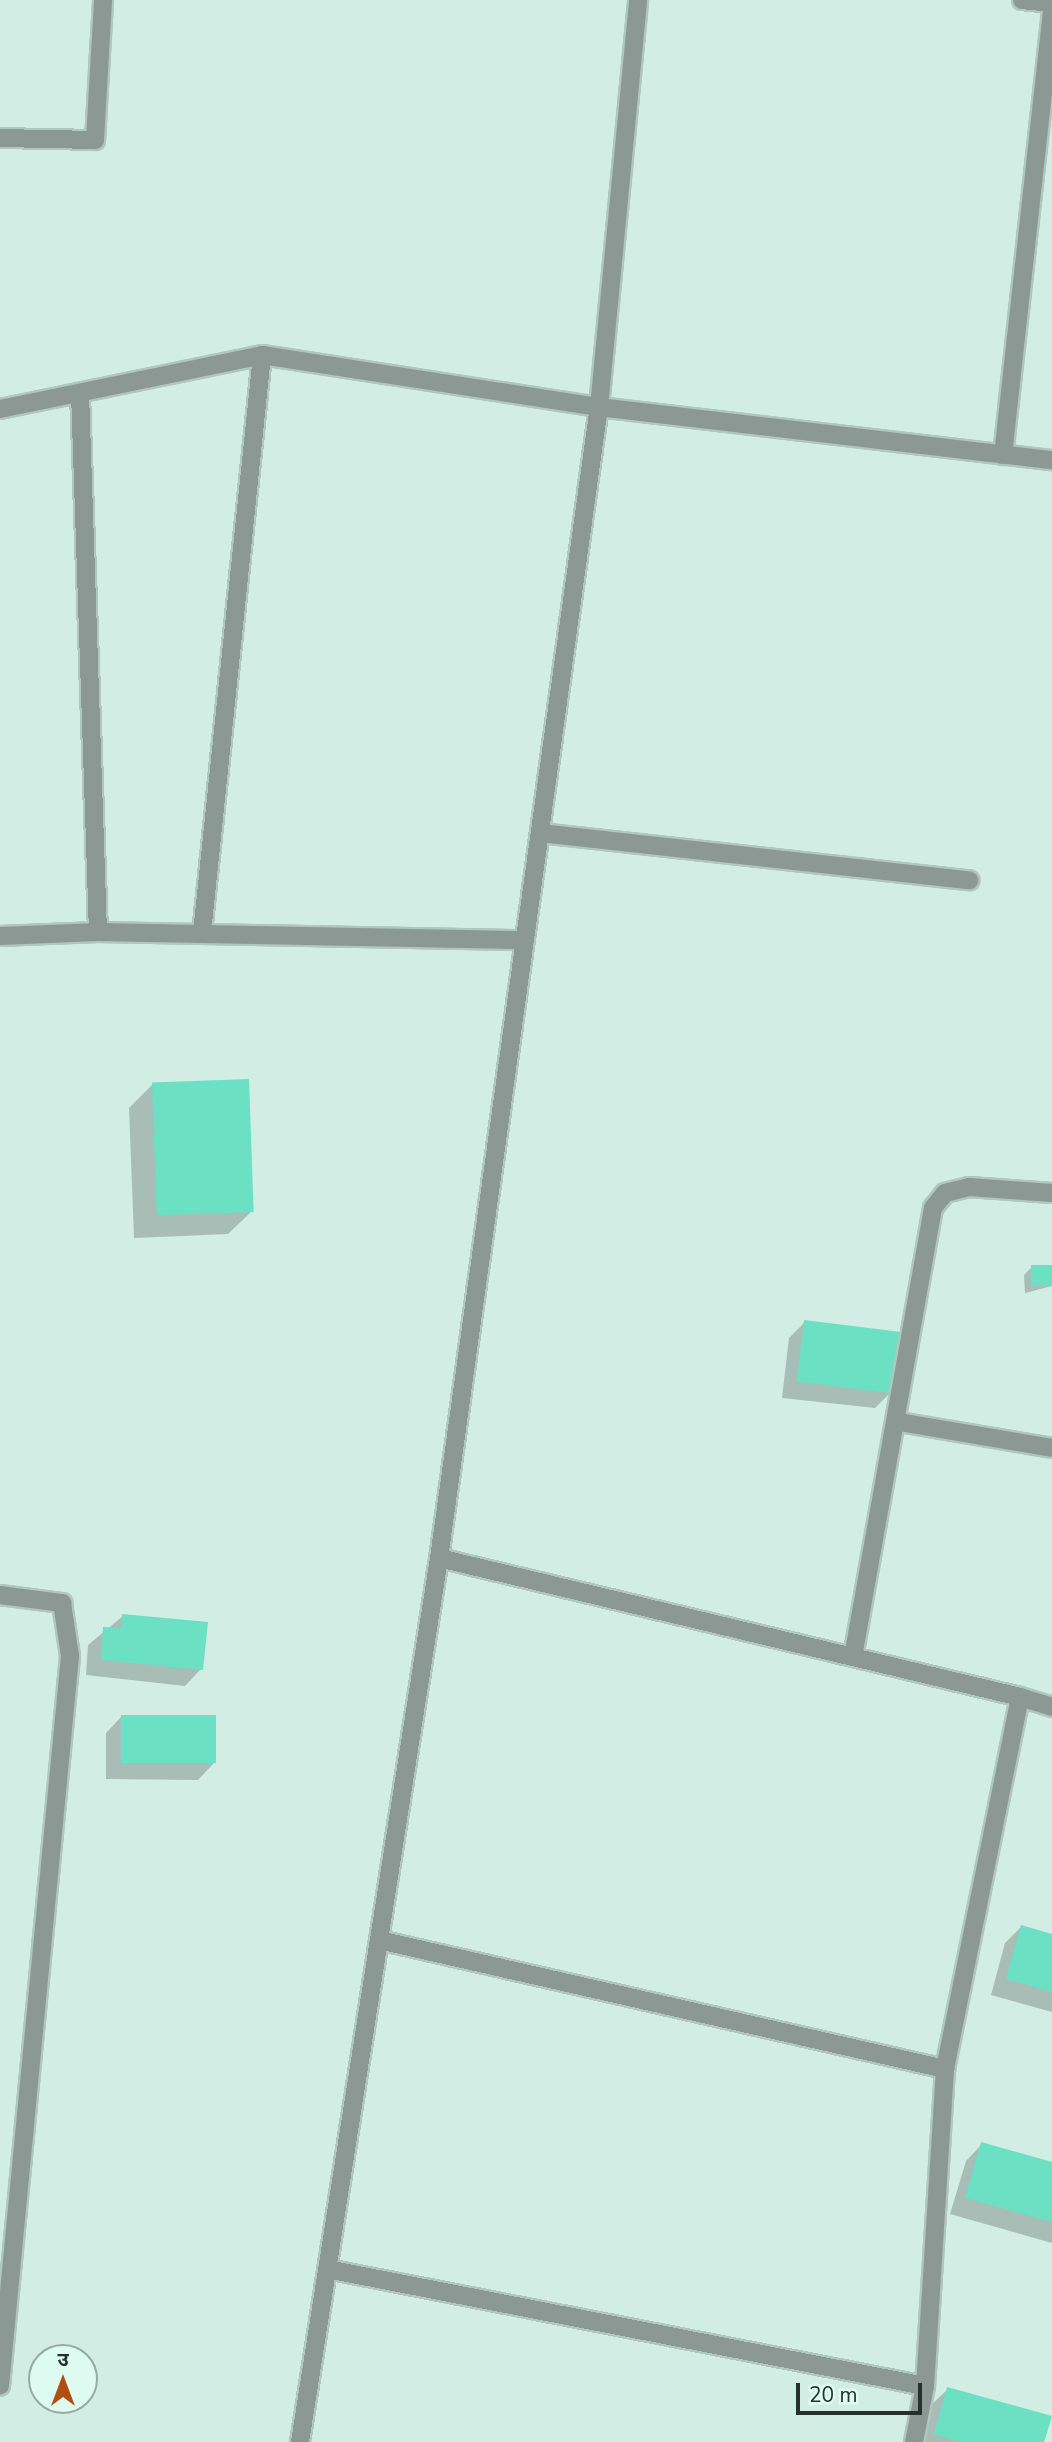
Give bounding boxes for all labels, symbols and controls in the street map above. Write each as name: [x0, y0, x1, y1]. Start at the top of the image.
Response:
north arrow: [28, 2344, 98, 2414]
text: उ: [57, 2347, 69, 2373]
scale bar: [800, 2368, 926, 2412]
text: 20 m: [809, 2381, 858, 2409]

